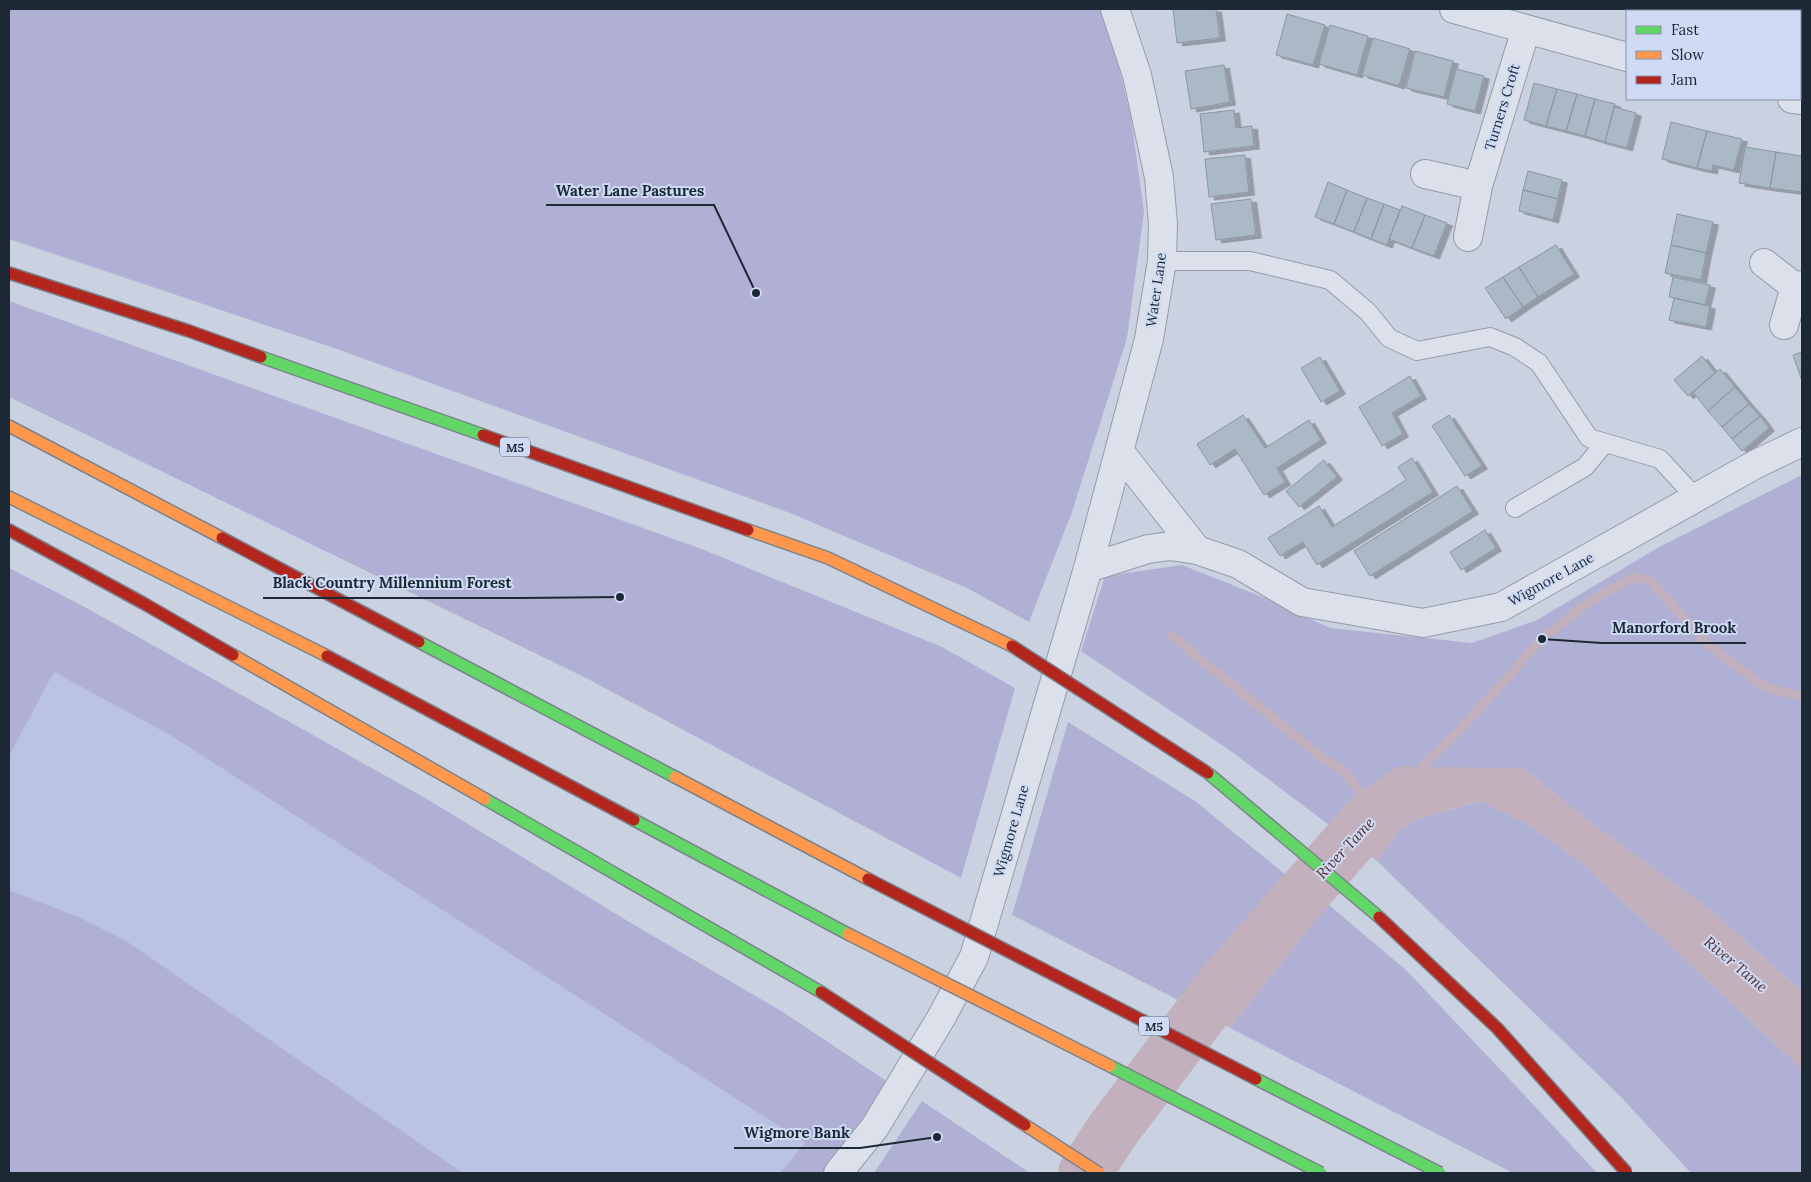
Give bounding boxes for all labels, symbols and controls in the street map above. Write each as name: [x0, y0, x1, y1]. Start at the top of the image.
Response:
legend: [1626, 10, 1801, 100]
text: Fast: [1671, 20, 1699, 39]
text: Slow: [1671, 45, 1704, 64]
street label: Turners Croft: [1480, 61, 1524, 153]
text: Jam: [1670, 70, 1698, 89]
callout: Water Lane Pastures: [546, 175, 714, 205]
text: Water Lane Pastures: [556, 181, 704, 200]
street label: Water Lane: [1142, 251, 1170, 328]
road number: M5: [500, 438, 530, 457]
street label: Wigmore Lane: [1505, 548, 1597, 610]
callout: Black Country Millennium Forest: [263, 568, 522, 598]
text: Black Country Millennium Forest: [272, 573, 512, 592]
callout: Manorford Brook: [1602, 613, 1746, 643]
text: Manorford Brook: [1612, 618, 1736, 637]
street label: Wigmore Lane: [989, 782, 1033, 879]
water label: River Tame: [1312, 813, 1378, 883]
water label: River Tame: [1700, 932, 1772, 996]
road number: M5: [1139, 1016, 1169, 1036]
callout: Wigmore Bank: [734, 1118, 860, 1148]
text: Wigmore Bank: [744, 1123, 850, 1142]

